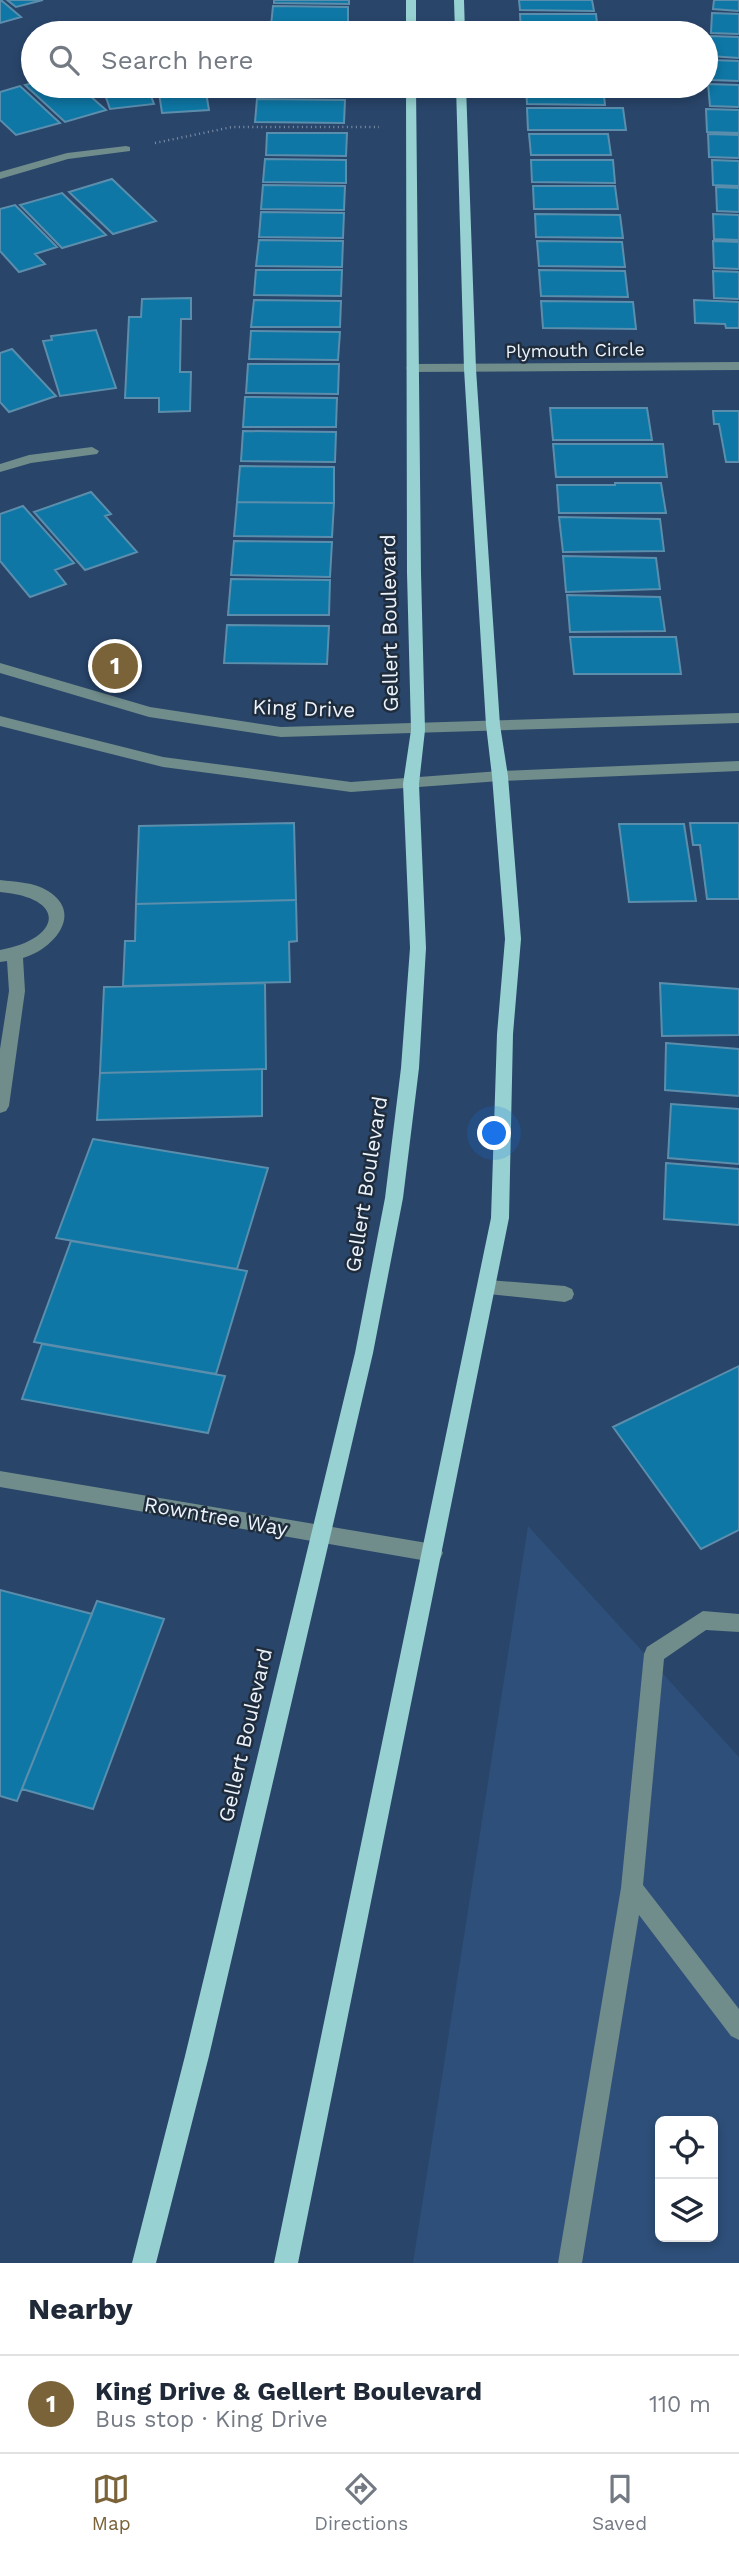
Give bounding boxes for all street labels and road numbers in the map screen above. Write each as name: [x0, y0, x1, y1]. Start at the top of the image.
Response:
street label: Plymouth Circle: [505, 338, 645, 362]
street label: Gellert Boulevard: [375, 534, 403, 712]
street label: King Drive: [252, 694, 356, 722]
street label: Gellert Boulevard: [340, 1094, 392, 1274]
street label: Rowntree Way: [142, 1491, 290, 1541]
street label: Gellert Boulevard: [213, 1646, 277, 1824]

